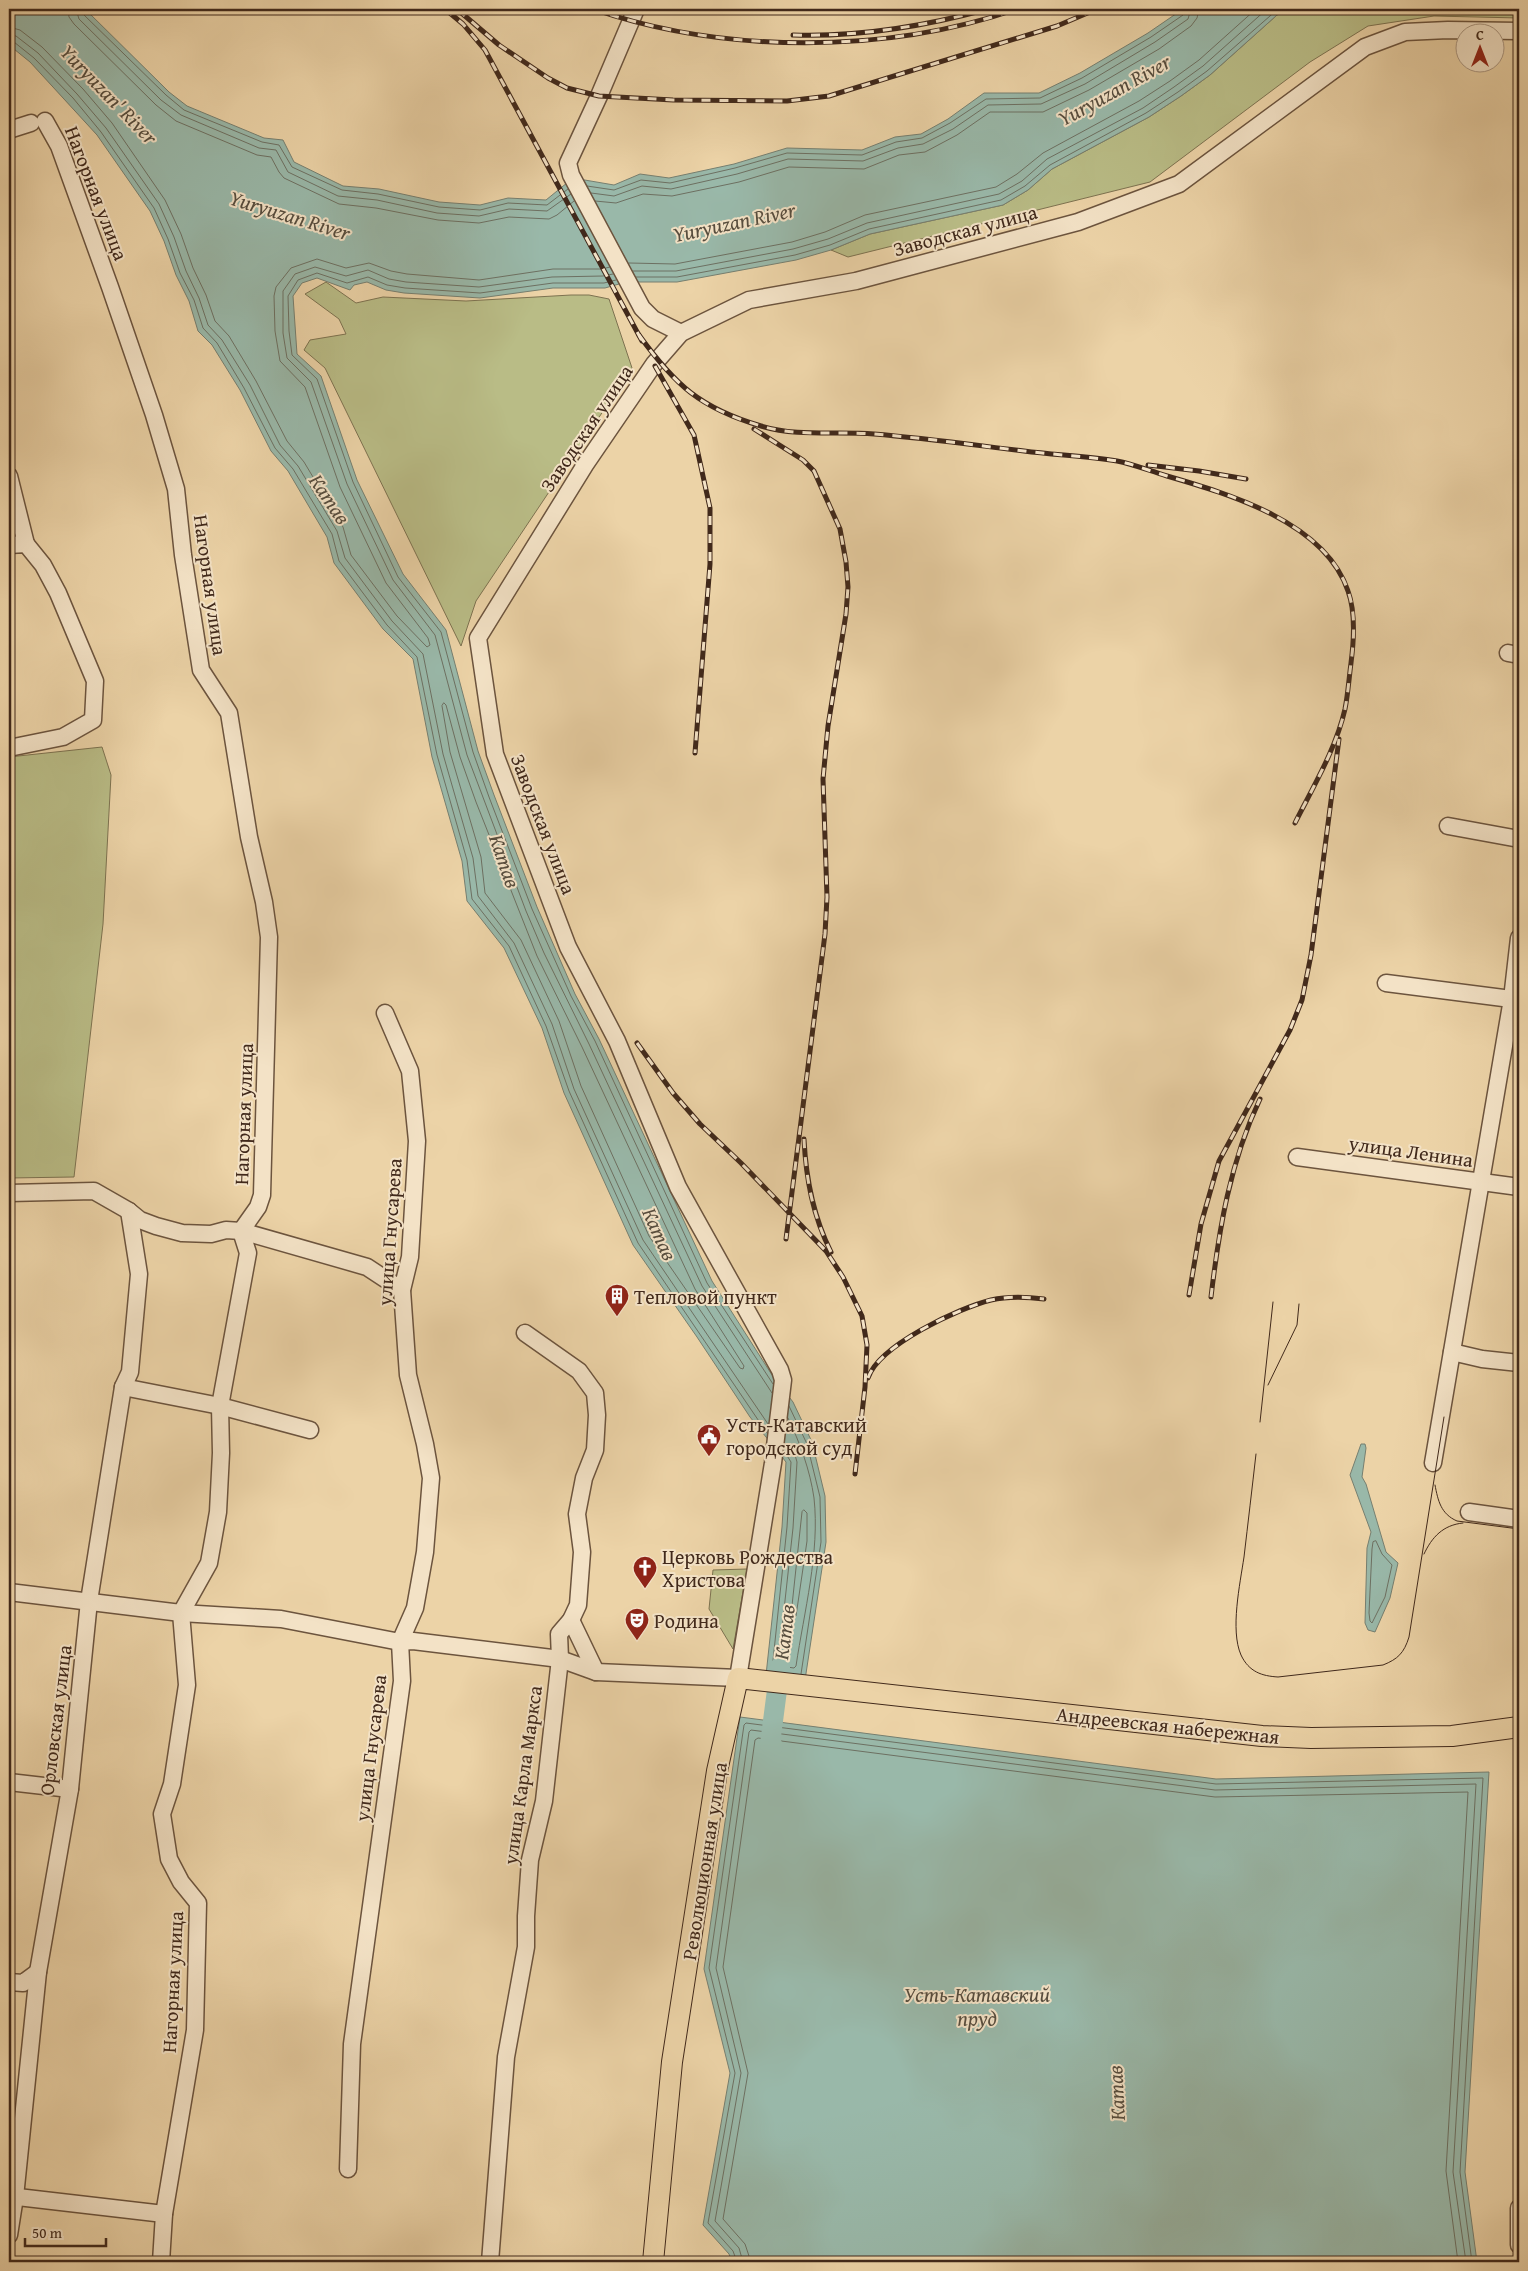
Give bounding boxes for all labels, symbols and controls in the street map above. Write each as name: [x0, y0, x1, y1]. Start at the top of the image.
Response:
north arrow: [1456, 22, 1506, 72]
text: С: [1476, 25, 1484, 45]
water label: Yuryuzan' River: [53, 37, 166, 152]
water label: Yuryuzan River: [1052, 46, 1177, 134]
street label: Нагорная улица: [58, 122, 136, 265]
water label: Yuryuzan River: [226, 182, 355, 248]
water label: Yuryuzan River: [670, 194, 799, 250]
street label: Заводская улица: [890, 197, 1041, 263]
street label: Заводская улица: [533, 358, 640, 497]
water label: Катав: [302, 467, 358, 531]
street label: Нагорная улица: [187, 513, 235, 658]
street label: Заводская улица: [504, 750, 584, 899]
water label: Катав: [481, 830, 529, 892]
street label: Нагорная улица: [226, 1042, 260, 1185]
street label: улица Ленина: [1346, 1128, 1475, 1174]
street label: улица Гнусарева: [369, 1157, 409, 1308]
water label: Катав: [635, 1202, 685, 1266]
place label: Тепловой пункт: [634, 1282, 777, 1311]
building icon: Тепловой пункт: [604, 1283, 630, 1317]
place label: Усть-Катавский городской суд: [726, 1410, 867, 1462]
public building icon: Усть-Катавский городской суд: [696, 1423, 722, 1457]
place label: Церковь Рождества Христова: [662, 1542, 833, 1594]
church icon: Церковь Рождества Христова: [632, 1555, 658, 1589]
water label: Катав: [765, 1603, 803, 1661]
place label: Родина: [654, 1606, 719, 1635]
theatre icon: Родина: [624, 1607, 650, 1641]
street label: Орловская улица: [31, 1643, 79, 1797]
street label: улица Гнусарева: [346, 1672, 393, 1824]
street label: улица Карла Маркса: [495, 1683, 549, 1868]
street label: Андреевская набережная: [1055, 1699, 1281, 1751]
street label: Революционная улица: [674, 1759, 734, 1962]
street label: Нагорная улица: [154, 1910, 190, 2054]
water label: Усть-Катавский пруд: [904, 1979, 1051, 2034]
water label: Катав: [1099, 2064, 1133, 2122]
scale bar: [25, 2216, 106, 2248]
text: 50 m: [32, 2222, 63, 2243]

